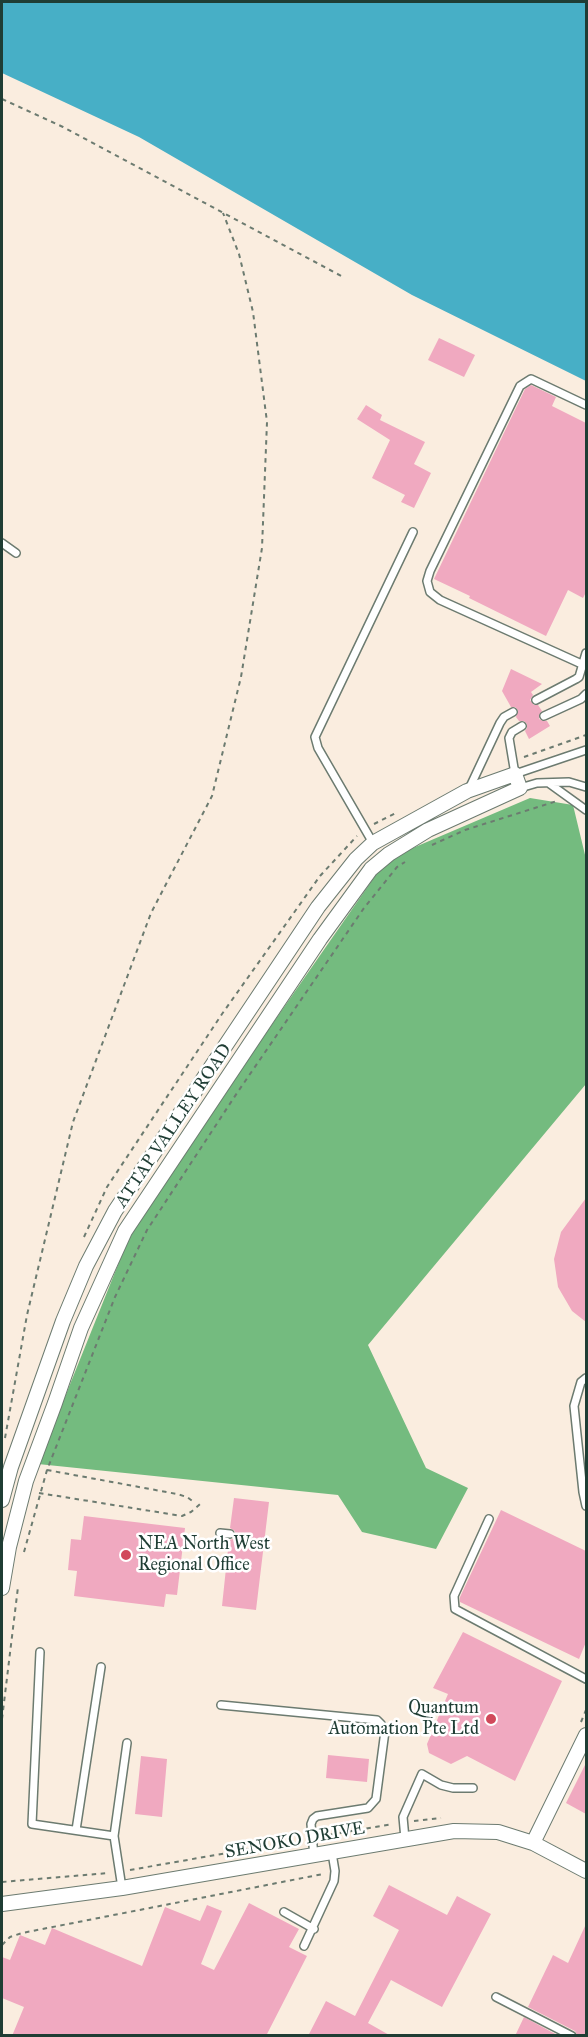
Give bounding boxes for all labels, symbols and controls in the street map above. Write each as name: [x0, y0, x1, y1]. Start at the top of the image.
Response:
street label: ATTAP VALLEY ROAD: [111, 1040, 237, 1212]
place label: NEA North West Regional Office: [138, 1534, 270, 1576]
marker: NEA North West Regional Office: [119, 1548, 133, 1562]
place label: Quantum Automation Pte Ltd: [328, 1698, 479, 1740]
marker: Quantum Automation Pte Ltd: [484, 1712, 498, 1726]
street label: SENOKO DRIVE: [223, 1818, 367, 1864]

